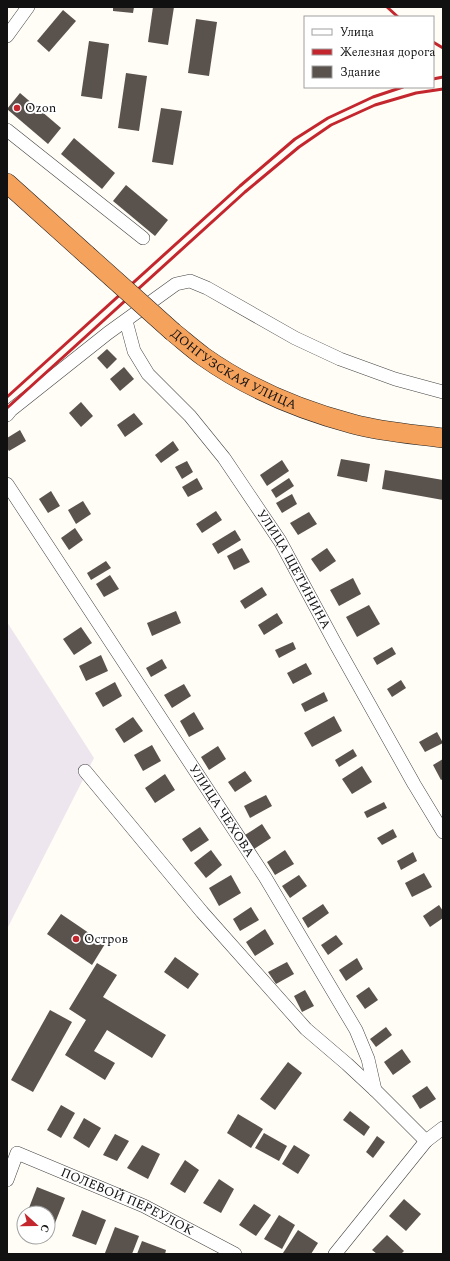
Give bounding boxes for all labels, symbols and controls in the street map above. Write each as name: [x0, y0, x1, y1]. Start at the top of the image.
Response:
legend: [304, 16, 434, 88]
text: Улица: [340, 23, 374, 42]
text: Железная дорога: [340, 43, 435, 62]
text: Здание: [340, 63, 380, 82]
place label: Ozon: [25, 98, 57, 118]
marker: Ozon: [12, 103, 22, 113]
street label: ДОНГУЗСКАЯ УЛИЦА: [166, 324, 300, 415]
street label: УЛИЦА ЩЕТИНИНА: [251, 505, 336, 633]
street label: УЛИЦА ЧЕХОВА: [184, 760, 260, 862]
place label: Остров: [84, 929, 129, 949]
marker: Остров: [71, 934, 81, 944]
street label: ПОЛЕВОЙ ПЕРЕУЛОК: [57, 1162, 198, 1241]
north arrow: [16, 1205, 56, 1245]
text: С: [35, 1222, 54, 1235]

